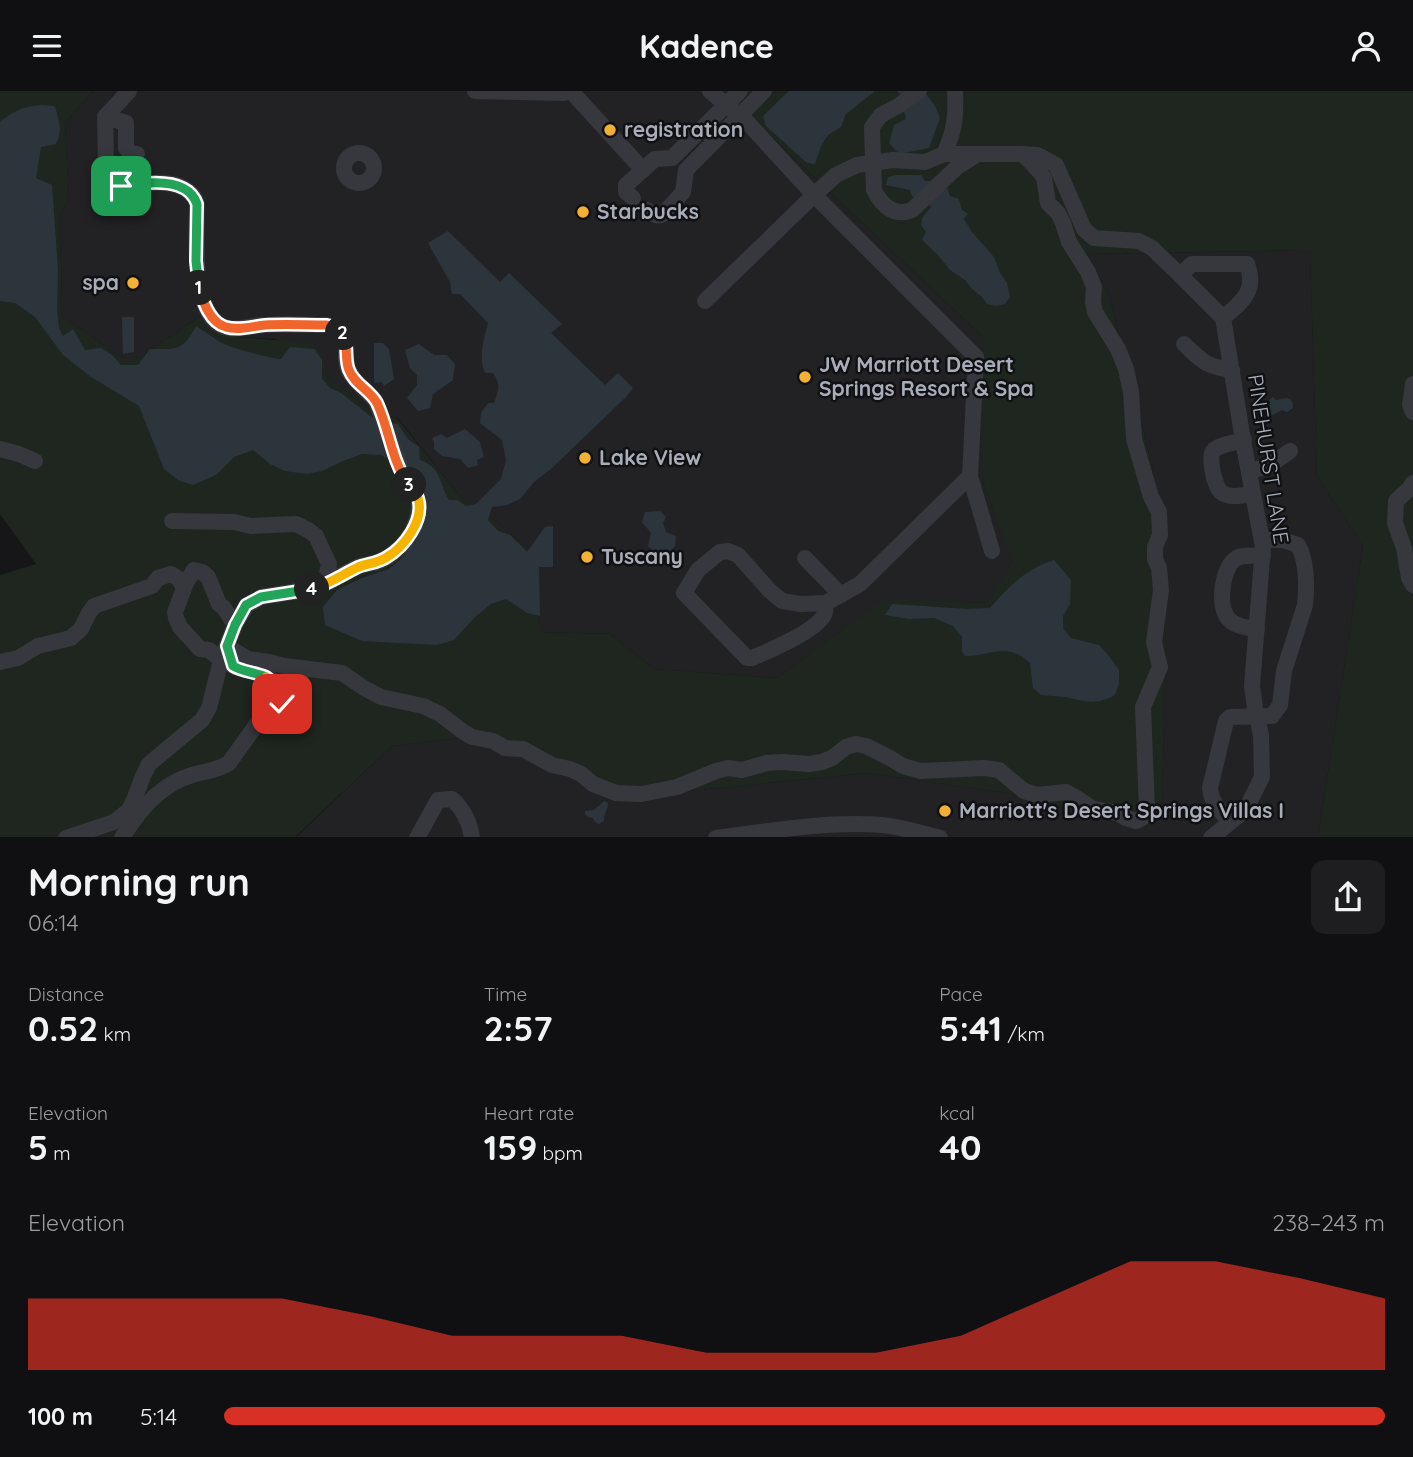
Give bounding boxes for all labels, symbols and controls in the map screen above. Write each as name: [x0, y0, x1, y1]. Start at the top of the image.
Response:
text: Kadence: [639, 26, 774, 66]
icon: menu: [28, 27, 66, 65]
icon: person: [1347, 27, 1385, 65]
place label: registration: [624, 116, 743, 142]
marker: registration: [602, 122, 618, 138]
pin: [91, 156, 151, 216]
icon: arrive: [102, 167, 140, 205]
place label: Starbucks: [597, 198, 699, 224]
marker: Starbucks: [575, 204, 591, 220]
place label: spa: [83, 269, 119, 295]
pin: 1: [182, 271, 216, 305]
marker: spa: [125, 275, 141, 291]
text: 1: [195, 275, 202, 299]
pin: 2: [326, 315, 360, 351]
text: 2: [337, 320, 348, 344]
place label: JW Marriott Desert Springs Resort & Spa: [819, 351, 1034, 401]
marker: JW Marriott Desert Springs Resort & Spa: [797, 369, 813, 385]
street label: PINEHURST LANE: [1243, 372, 1295, 545]
place label: Lake View: [599, 444, 701, 470]
marker: Lake View: [577, 450, 593, 466]
pin: 3: [392, 467, 426, 503]
text: 3: [403, 472, 414, 496]
place label: Tuscany: [601, 543, 683, 569]
marker: Tuscany: [579, 549, 595, 565]
pin: 4: [294, 571, 330, 607]
text: 4: [306, 576, 317, 600]
pin: [252, 674, 312, 734]
icon: check: [263, 685, 301, 723]
place label: Marriott's Desert Springs Villas I: [959, 797, 1284, 823]
marker: Marriott's Desert Springs Villas I: [937, 803, 953, 819]
text: Morning run: [28, 858, 250, 906]
button: share: [1311, 860, 1385, 934]
text: 06:14: [28, 908, 79, 937]
text: Distance: [28, 982, 104, 1006]
text: Time: [484, 982, 527, 1006]
text: Pace: [939, 982, 983, 1006]
text: 0.52: [28, 1006, 98, 1050]
text: 2:57: [484, 1006, 553, 1050]
text: 5:41: [939, 1006, 1002, 1050]
text: km: [98, 1022, 131, 1046]
text: /km: [1002, 1022, 1045, 1046]
text: Elevation: [28, 1101, 108, 1125]
text: Heart rate: [484, 1101, 574, 1125]
text: kcal: [939, 1101, 975, 1125]
text: 5: [28, 1125, 48, 1169]
text: 159: [484, 1125, 537, 1169]
text: 40: [939, 1125, 981, 1169]
text: m: [48, 1141, 71, 1165]
text: bpm: [537, 1141, 583, 1165]
text: Elevation: [28, 1208, 125, 1237]
text: 238–243 m: [1272, 1208, 1385, 1237]
text: 100 m: [28, 1402, 93, 1431]
text: 5:14: [140, 1402, 177, 1431]

